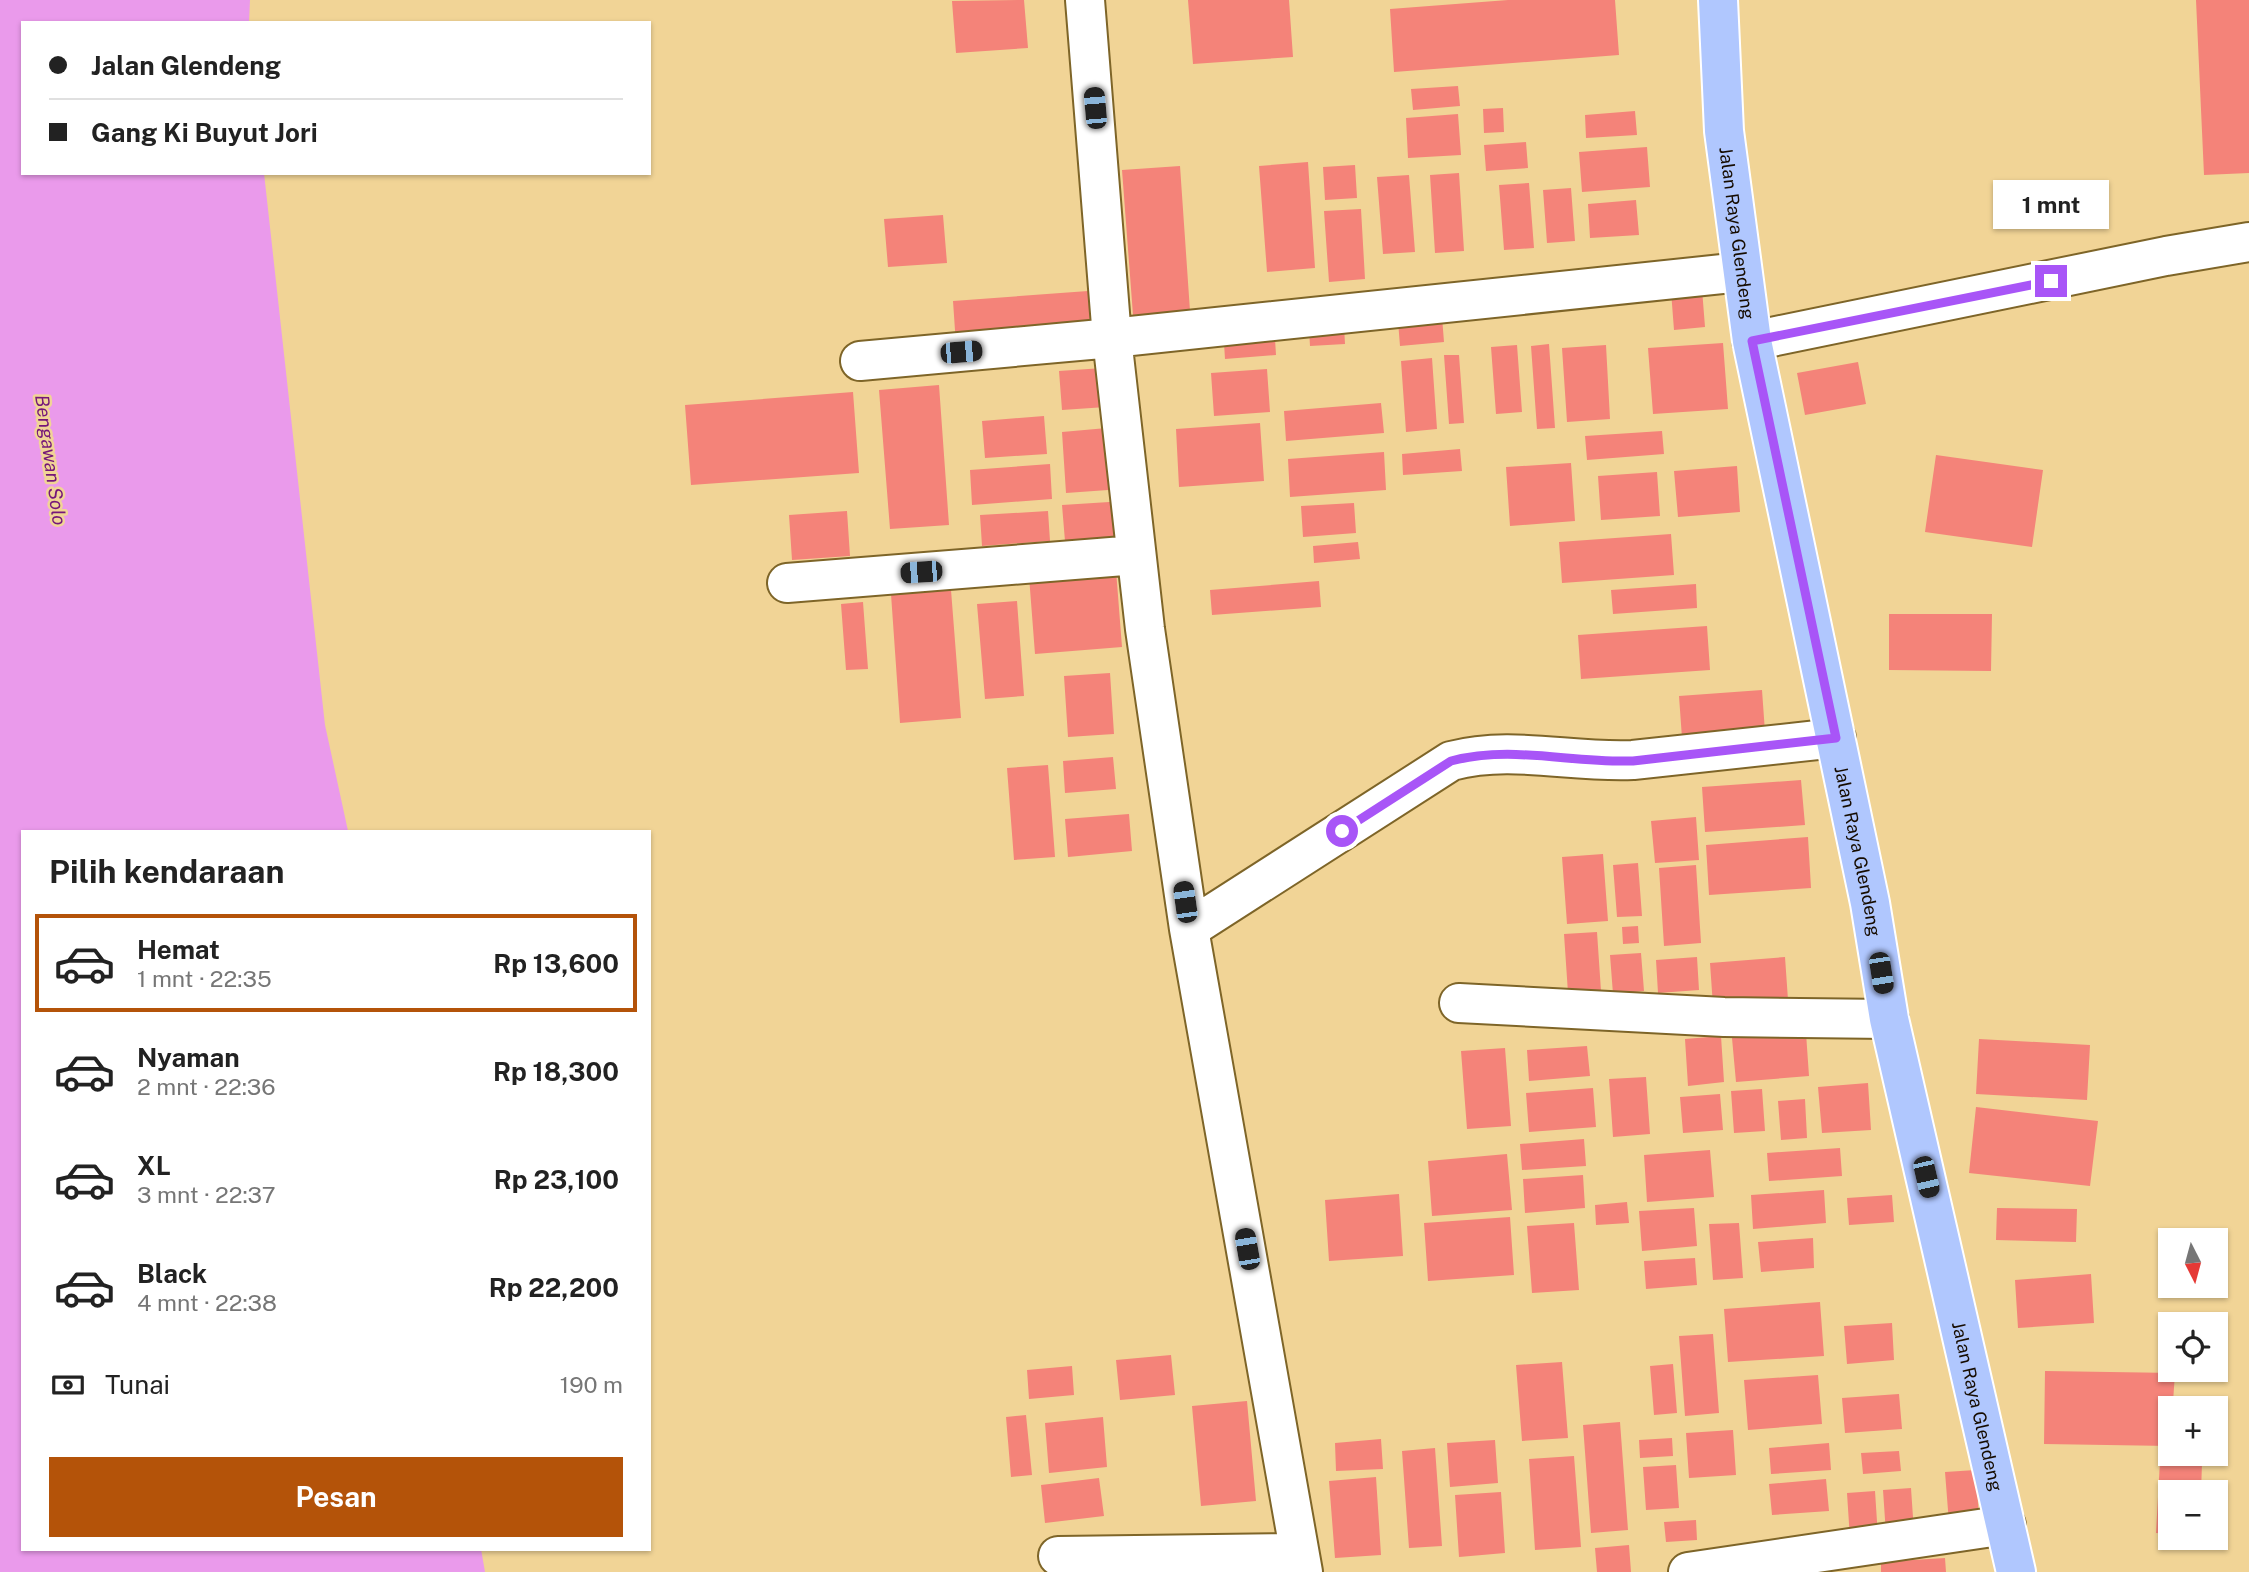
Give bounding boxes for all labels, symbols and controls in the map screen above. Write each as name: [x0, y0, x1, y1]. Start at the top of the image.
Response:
text: Jalan Glendeng: [91, 50, 281, 81]
car: [1083, 86, 1108, 130]
text: Gang Ki Buyut Jori: [91, 117, 318, 148]
street label: Jalan Raya Glendeng: [1716, 145, 1759, 321]
callout: 1 mnt: [1993, 180, 2109, 229]
text: 1 mnt: [2022, 191, 2080, 218]
route end: [2035, 265, 2067, 297]
car: [940, 340, 983, 364]
water label: Bengawan Solo: [31, 393, 71, 527]
car: [900, 560, 943, 584]
street label: Jalan Raya Glendeng: [1831, 764, 1886, 938]
route start: [1326, 815, 1358, 847]
text: Pilih kendaraan: [49, 853, 284, 890]
car: [1172, 880, 1199, 924]
icon: car: [53, 932, 116, 995]
text: Hemat: [137, 934, 220, 965]
text: Rp 13,600: [493, 948, 619, 979]
car: [1868, 951, 1895, 995]
text: 1 mnt · 22:35: [137, 965, 272, 992]
icon: car: [53, 1040, 116, 1103]
text: Nyaman: [137, 1042, 240, 1073]
text: Rp 18,300: [493, 1056, 619, 1087]
text: 2 mnt · 22:36: [137, 1073, 275, 1100]
icon: car: [53, 1148, 116, 1211]
text: XL: [137, 1150, 171, 1181]
car: [1912, 1154, 1941, 1200]
text: Rp 23,100: [494, 1164, 619, 1195]
text: 3 mnt · 22:37: [137, 1181, 275, 1208]
car: [1234, 1226, 1261, 1272]
north arrow: [2158, 1228, 2228, 1298]
map controls: [2158, 1228, 2228, 1550]
icon: car: [53, 1256, 116, 1319]
text: Black: [137, 1258, 207, 1289]
text: Rp 22,200: [489, 1272, 619, 1303]
text: 4 mnt · 22:38: [137, 1289, 277, 1316]
button: locate: [2158, 1312, 2228, 1382]
street label: Jalan Raya Glendeng: [1948, 1319, 2008, 1493]
icon: cash: [49, 1366, 87, 1404]
text: Tunai: [105, 1369, 170, 1400]
text: 190 m: [560, 1371, 623, 1398]
button: +: [2158, 1396, 2228, 1466]
button: Pesan: [49, 1457, 623, 1537]
button: −: [2158, 1480, 2228, 1550]

